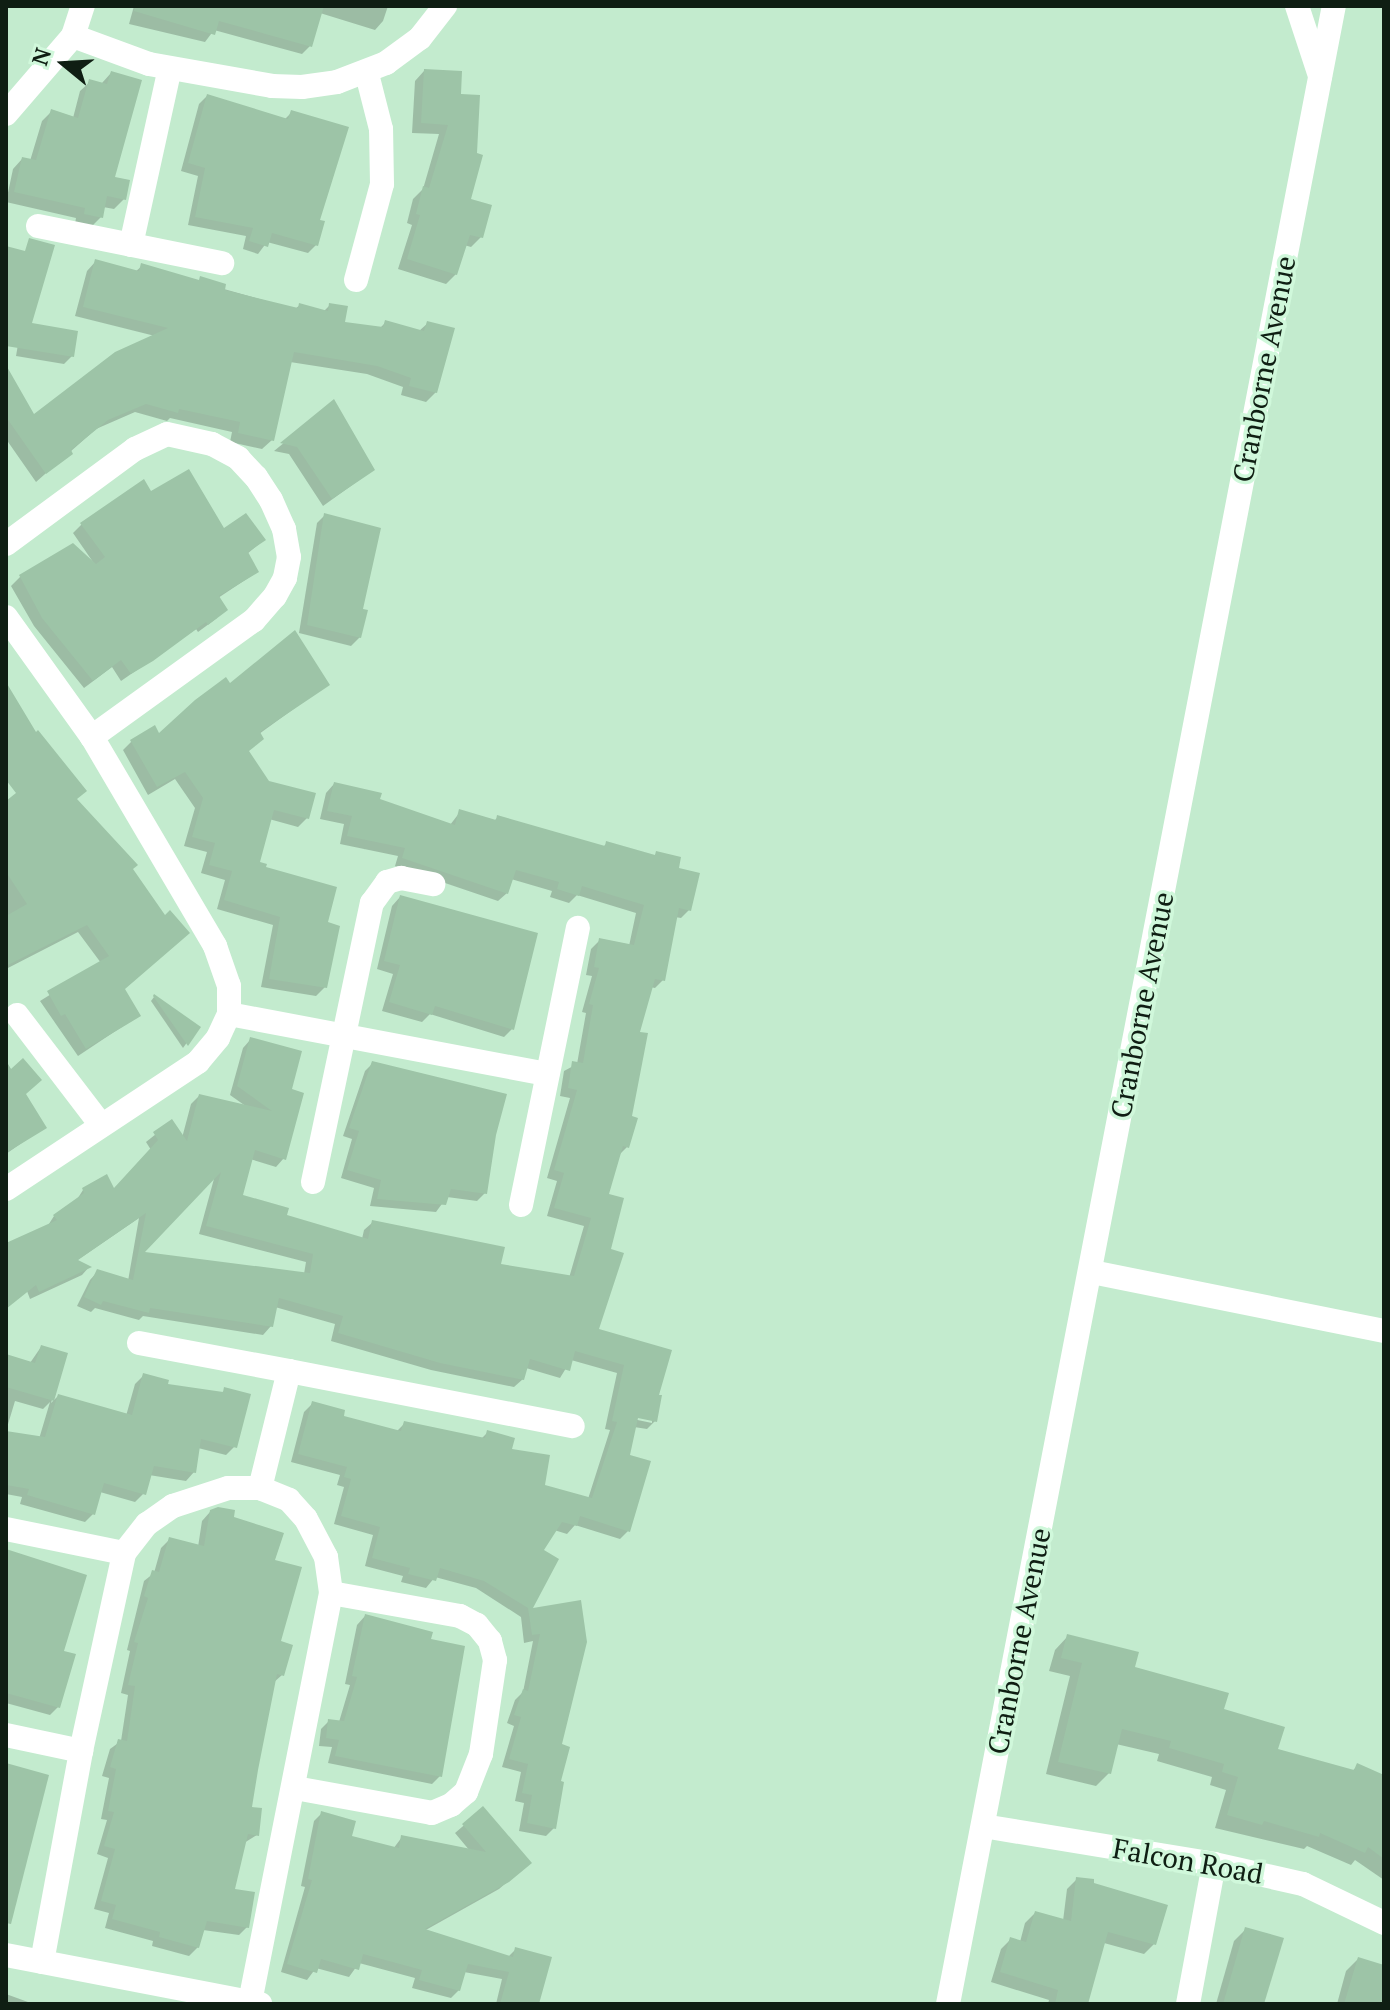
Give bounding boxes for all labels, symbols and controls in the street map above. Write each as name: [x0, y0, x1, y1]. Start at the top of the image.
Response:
north arrow: [24, 24, 104, 104]
text: N: [24, 44, 57, 69]
street label: Cranborne Avenue: [1226, 253, 1302, 485]
street label: Cranborne Avenue: [1104, 889, 1180, 1121]
street label: Cranborne Avenue: [981, 1525, 1057, 1757]
street label: Falcon Road: [1110, 1831, 1266, 1891]

